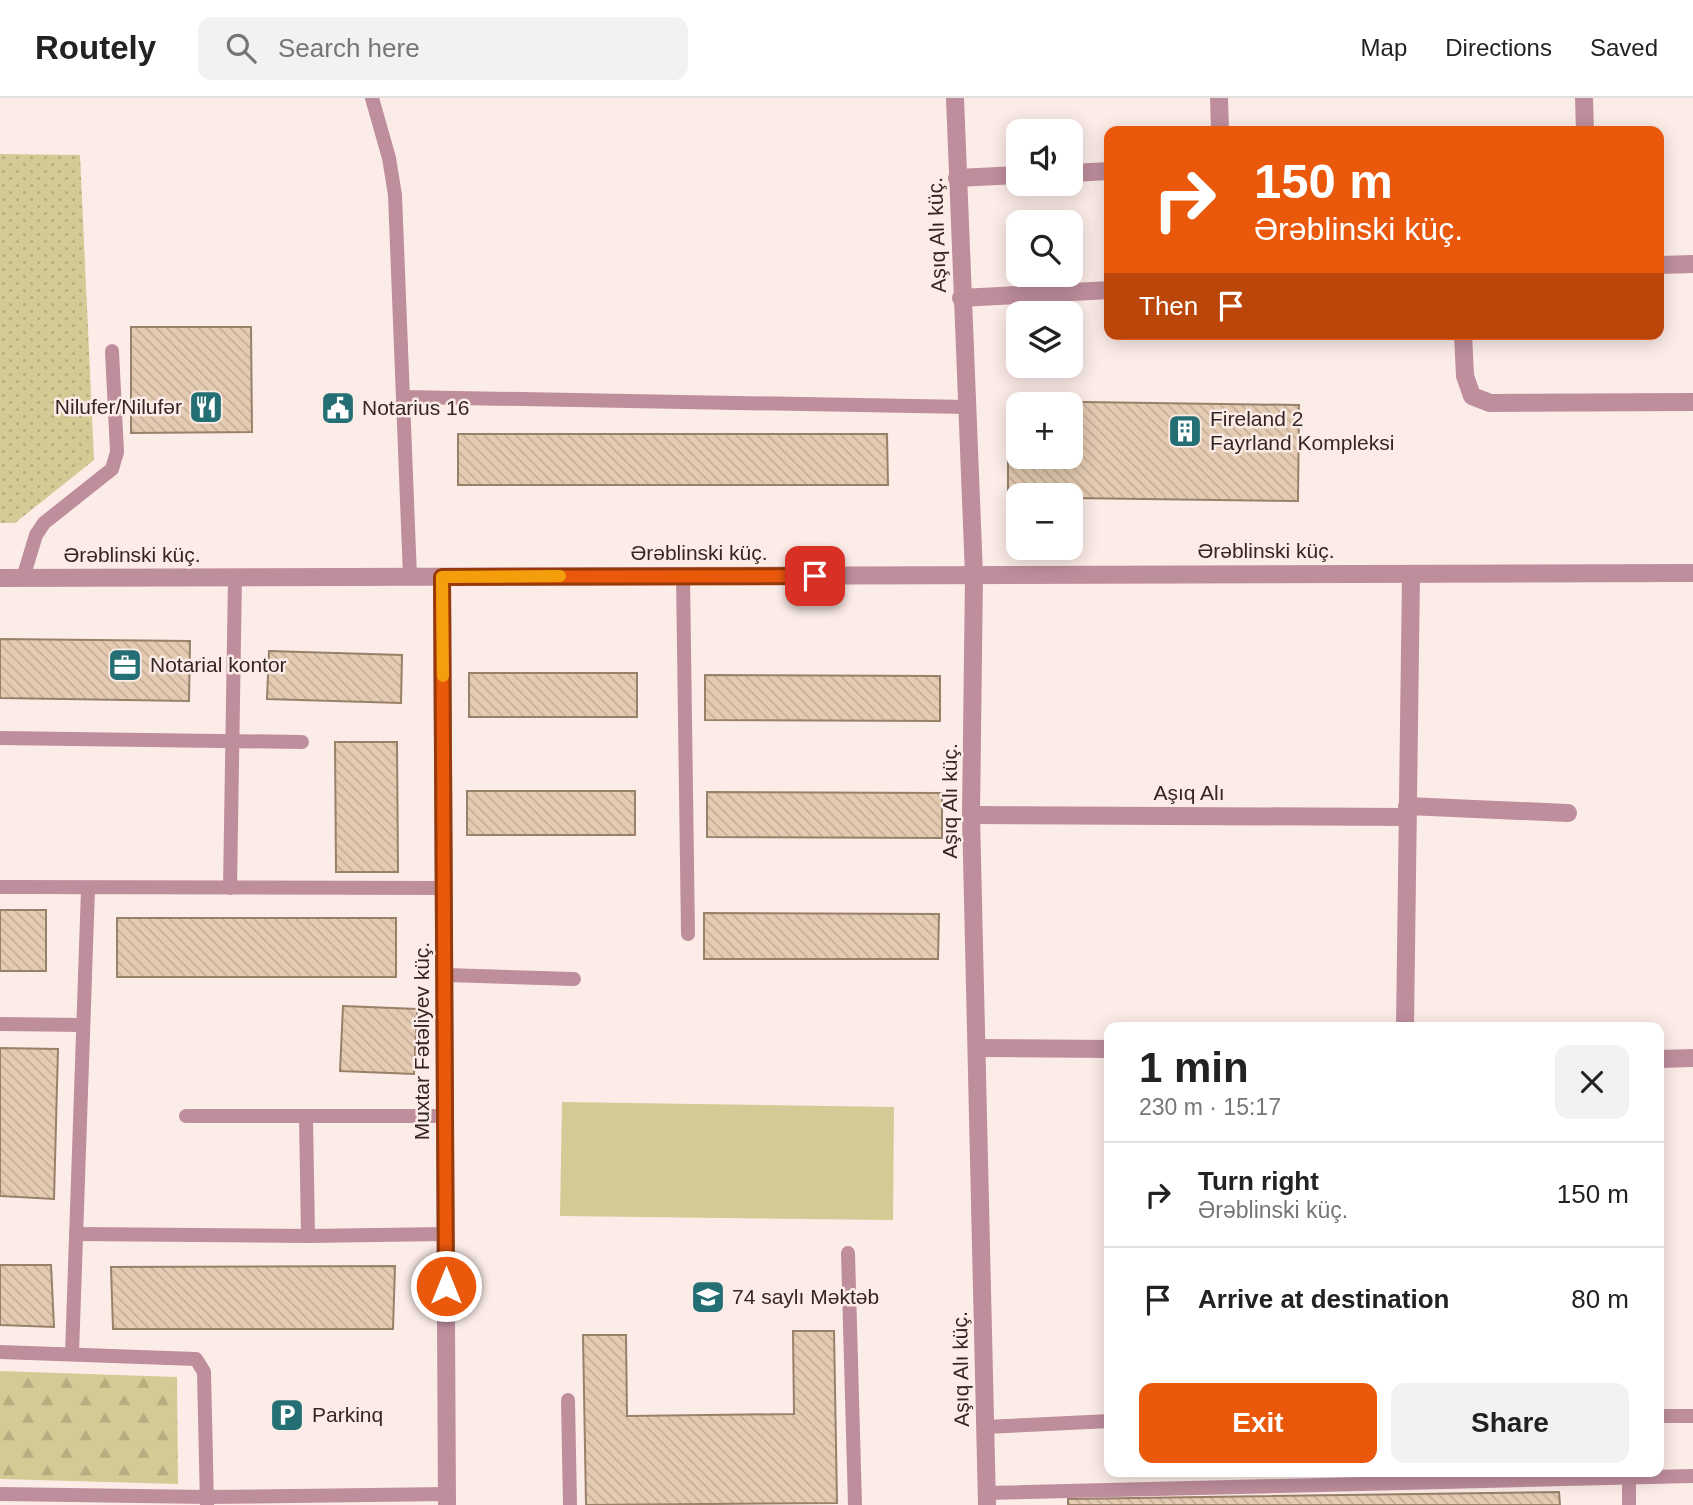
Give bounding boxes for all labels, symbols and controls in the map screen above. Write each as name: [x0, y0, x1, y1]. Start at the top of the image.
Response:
search box: [198, 17, 688, 80]
text: Routely: [35, 29, 156, 66]
icon: search: [222, 29, 260, 67]
text: Search here: [278, 33, 420, 63]
text: Map: [1361, 34, 1407, 61]
text: Directions: [1445, 34, 1552, 61]
text: Saved: [1590, 34, 1658, 61]
map controls: [1006, 119, 1083, 560]
button: sound: [1006, 119, 1083, 196]
icon: right: [1139, 154, 1230, 245]
text: 150 m: [1254, 154, 1393, 208]
street label: Aşıq Alı küç.: [923, 177, 950, 293]
button: search: [1006, 210, 1083, 287]
text: Ərəblinski küç.: [1254, 211, 1463, 247]
icon: arrive: [1212, 287, 1250, 325]
text: Then: [1139, 291, 1198, 321]
button: layers: [1006, 301, 1083, 378]
restaurant icon: Nilufer/Nilufər: [187, 388, 225, 426]
public building icon: Notarius 16: [319, 389, 357, 427]
button: +: [1006, 392, 1083, 469]
place label: Nilufer/Nilufər: [55, 395, 182, 418]
place label: Notarius 16: [362, 396, 469, 419]
place label: Fireland 2 Fayrland Kompleksi: [1210, 407, 1394, 454]
building icon: Fireland 2 Fayrland Kompleksi: [1166, 412, 1204, 450]
button: −: [1006, 483, 1083, 560]
street label: Ərəblinski küç.: [1197, 539, 1335, 562]
street label: Ərəblinski küç.: [630, 541, 768, 564]
street label: Ərəblinski küç.: [63, 543, 201, 566]
pin: [785, 546, 845, 606]
icon: arrive: [796, 557, 834, 595]
office icon: Notarial kontor: [106, 646, 144, 684]
place label: Notarial kontor: [150, 653, 287, 676]
street label: Aşıq Alı küç.: [938, 743, 961, 859]
street label: Aşıq Alı: [1153, 781, 1225, 804]
street label: Muxtar Fətəliyev küç.: [410, 942, 433, 1140]
text: 1 min: [1139, 1044, 1249, 1091]
button: close: [1555, 1045, 1629, 1119]
text: 230 m · 15:17: [1139, 1094, 1281, 1120]
text: Turn right: [1198, 1166, 1319, 1196]
icon: right: [1139, 1176, 1177, 1214]
text: 150 m: [1557, 1179, 1629, 1209]
text: Ərəblinski küç.: [1198, 1197, 1348, 1223]
position arrow: [409, 1249, 483, 1323]
school or university icon: 74 saylı Məktəb: [689, 1278, 727, 1316]
icon: arrive: [1139, 1281, 1177, 1319]
text: Arrive at destination: [1198, 1284, 1449, 1314]
text: 80 m: [1571, 1284, 1629, 1314]
place label: 74 saylı Məktəb: [732, 1285, 879, 1308]
street label: Aşıq Alı küç.: [948, 1311, 973, 1427]
button: Exit: [1139, 1383, 1377, 1463]
button: Share: [1391, 1383, 1629, 1463]
parking icon: Parkinq: [268, 1396, 306, 1434]
place label: Parkinq: [312, 1403, 383, 1426]

